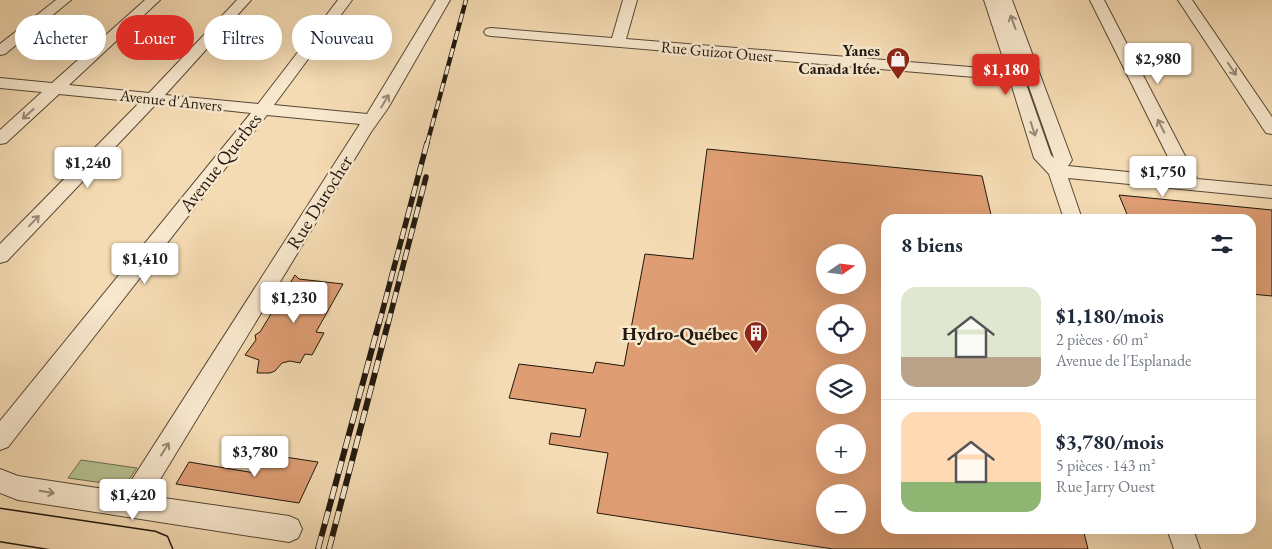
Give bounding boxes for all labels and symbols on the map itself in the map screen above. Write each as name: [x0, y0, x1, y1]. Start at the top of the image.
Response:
one-way arrow: [1008, 15, 1017, 30]
street label: Rue Guizot Ouest: [660, 36, 774, 67]
place label: Yanes Canada ltée.: [799, 40, 880, 79]
pin: $2,980: [1117, 42, 1199, 85]
shop icon: Yanes Canada ltée.: [885, 46, 911, 80]
pin: $1,180: [965, 54, 1047, 96]
one-way arrow: [1227, 62, 1237, 76]
street label: Avenue d'Anvers: [118, 85, 223, 116]
one-way arrow: [380, 94, 390, 109]
street label: Avenue Querbes: [173, 107, 267, 218]
one-way arrow: [22, 108, 35, 120]
one-way arrow: [1156, 118, 1166, 133]
one-way arrow: [1029, 121, 1039, 137]
pin: $1,240: [47, 146, 129, 189]
street label: Rue Durocher: [281, 150, 358, 254]
pin: $1,750: [1122, 156, 1204, 198]
one-way arrow: [28, 215, 40, 228]
pin: $1,410: [104, 242, 186, 285]
north arrow: [816, 244, 866, 294]
pin: $1,230: [253, 282, 335, 324]
building icon: Hydro-Québec: [743, 320, 769, 354]
place label: Hydro-Québec: [622, 321, 738, 346]
pin: $3,780: [214, 436, 296, 478]
one-way arrow: [160, 442, 171, 456]
pin: $1,420: [92, 478, 174, 521]
one-way arrow: [39, 487, 55, 497]

